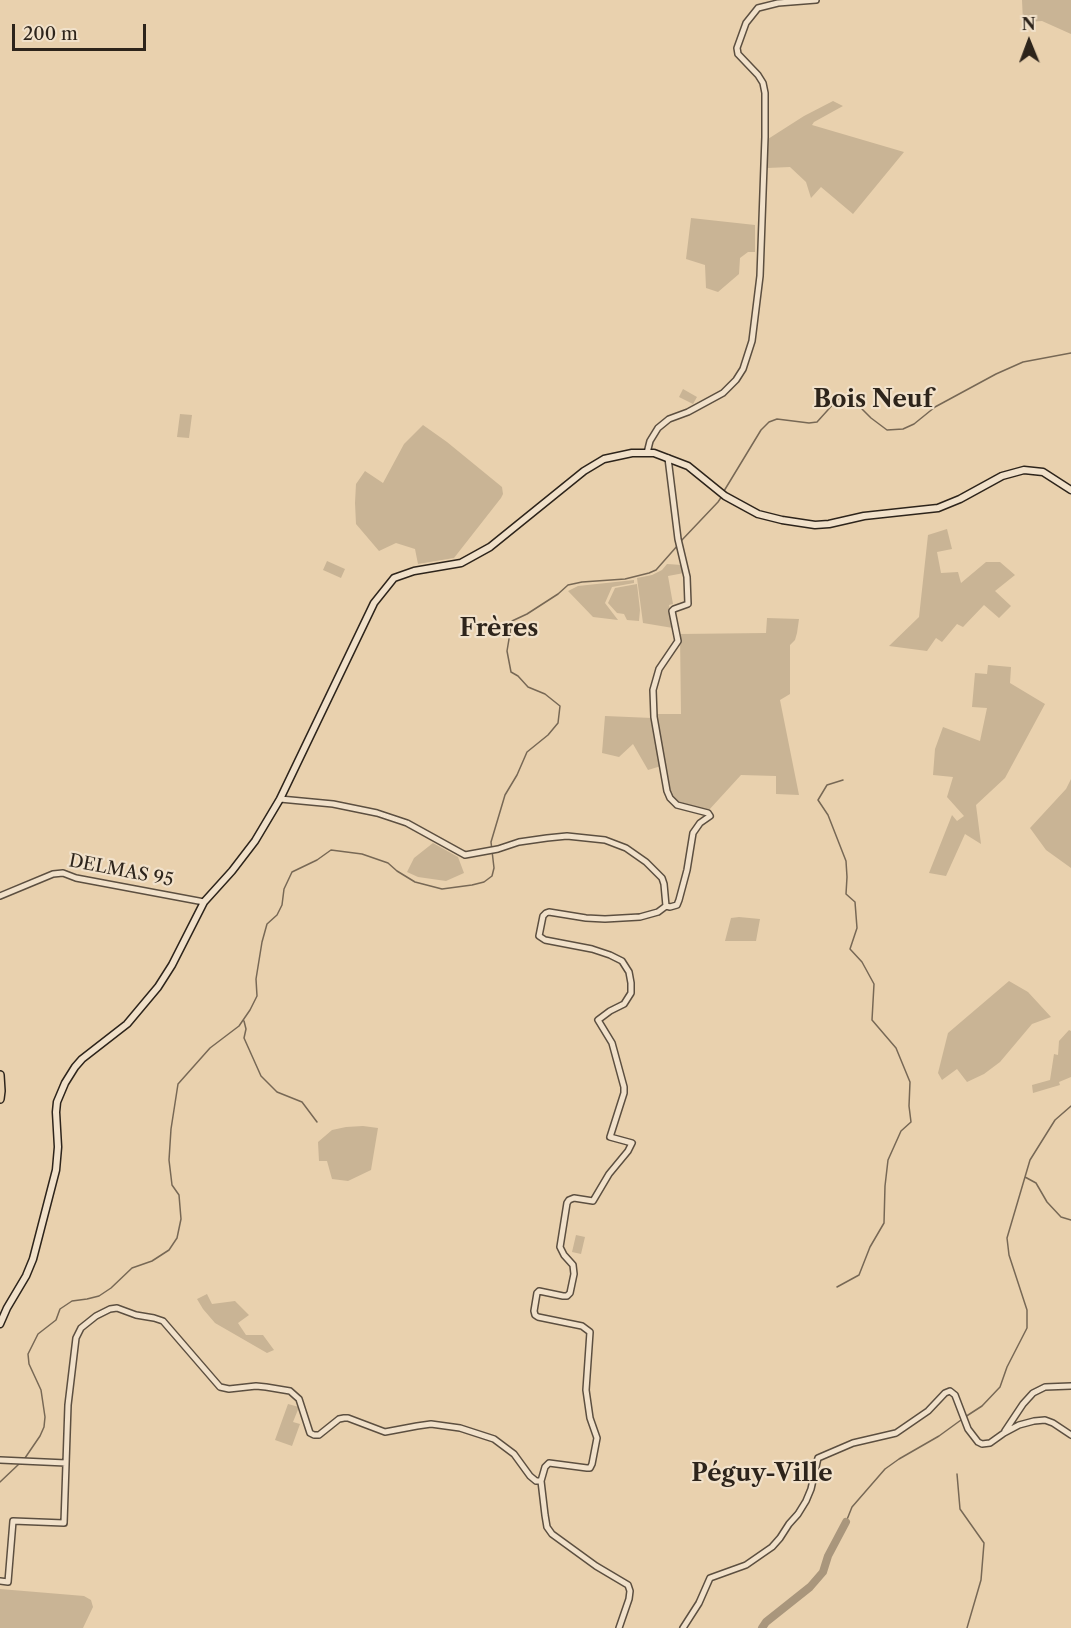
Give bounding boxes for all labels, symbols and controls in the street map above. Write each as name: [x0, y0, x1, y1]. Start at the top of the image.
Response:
scale bar: [15, 12, 148, 50]
north arrow: [999, 12, 1059, 72]
text: N: [1022, 14, 1036, 34]
text: 200 m: [23, 23, 78, 45]
district label: Bois Neuf: [813, 386, 933, 414]
district label: Frères: [460, 615, 538, 643]
street label: DELMAS 95: [67, 850, 175, 892]
district label: Péguy-Ville: [691, 1460, 833, 1488]

